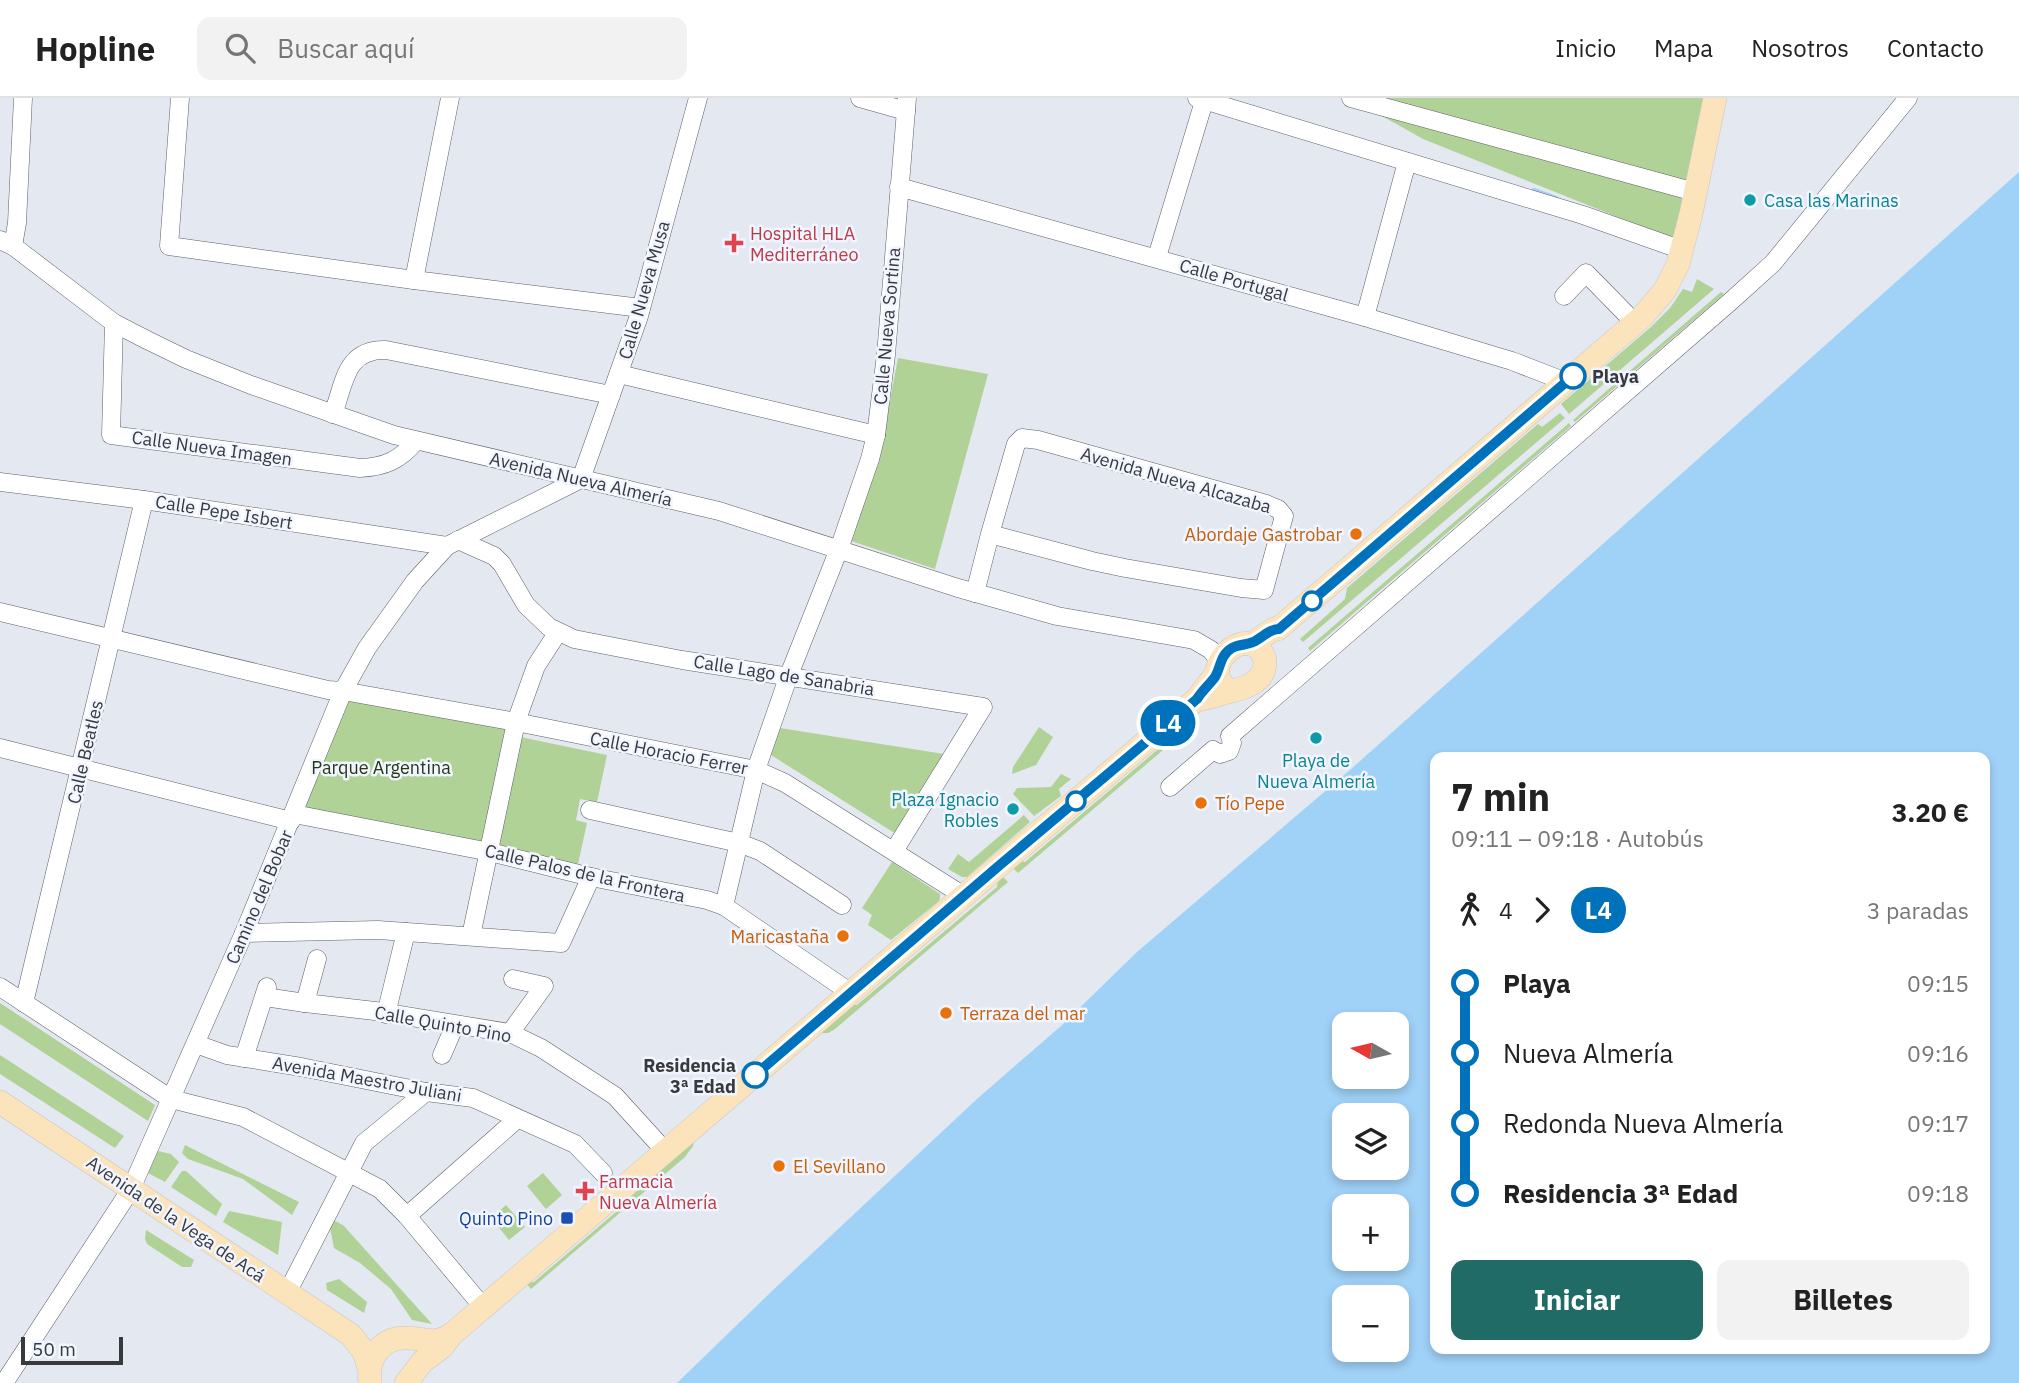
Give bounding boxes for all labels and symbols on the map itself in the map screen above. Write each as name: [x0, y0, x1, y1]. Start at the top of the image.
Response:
place label: Casa las Marinas: [1764, 189, 1899, 212]
marker: Casa las Marinas: [1742, 192, 1758, 208]
street label: Calle Nueva Musa: [613, 218, 675, 362]
place label: Hospital HLA Mediterráneo: [750, 222, 859, 266]
marker: Hospital HLA Mediterráneo: [724, 233, 744, 253]
street label: Calle Nueva Sortina: [869, 246, 905, 406]
street label: Calle Portugal: [1177, 253, 1291, 307]
marker: Playa: [1560, 363, 1586, 389]
place label: Playa: [1592, 365, 1639, 388]
street label: Calle Nueva Imagen: [130, 425, 294, 471]
street label: Avenida Nueva Alcazaba: [1078, 442, 1274, 518]
street label: Avenida Nueva Almería: [487, 447, 675, 511]
street label: Calle Pepe Isbert: [154, 490, 294, 534]
place label: Abordaje Gastrobar: [1184, 523, 1342, 546]
marker: Abordaje Gastrobar: [1348, 526, 1364, 542]
unlabelled marker: [1302, 591, 1322, 611]
street label: Calle Lago de Sanabria: [692, 649, 876, 701]
street label: Calle Beatles: [62, 698, 108, 806]
line badge: L4: [1136, 700, 1200, 746]
street label: Calle Horacio Ferrer: [588, 726, 750, 780]
marker: Playa de Nueva Almería: [1308, 730, 1324, 746]
place label: Playa de Nueva Almería: [1257, 749, 1375, 793]
park label: Parque Argentina: [311, 756, 451, 779]
place label: Plaza Ignacio Robles: [891, 788, 999, 832]
unlabelled marker: [1066, 791, 1086, 811]
place label: Tío Pepe: [1215, 792, 1285, 815]
marker: Tío Pepe: [1193, 795, 1209, 811]
marker: Plaza Ignacio Robles: [1005, 801, 1021, 817]
street label: Camino del Bobar: [220, 826, 298, 968]
street label: Calle Palos de la Frontera: [483, 839, 688, 907]
place label: Maricastaña: [731, 925, 829, 948]
marker: Maricastaña: [835, 928, 851, 944]
street label: Calle Quinto Pino: [373, 1001, 513, 1047]
place label: Terraza del mar: [960, 1002, 1086, 1025]
marker: Terraza del mar: [938, 1005, 954, 1021]
north arrow: [1332, 1012, 1409, 1088]
street label: Avenida Maestro Juliani: [271, 1051, 463, 1107]
place label: Residencia 3ª Edad: [643, 1054, 736, 1098]
marker: Residencia 3ª Edad: [742, 1062, 768, 1088]
street label: Avenida de la Vega de Acá: [82, 1151, 270, 1288]
place label: El Sevillano: [793, 1155, 886, 1178]
marker: El Sevillano: [771, 1158, 787, 1174]
place label: Farmacia Nueva Almería: [599, 1170, 717, 1214]
marker: Farmacia Nueva Almería: [577, 1183, 593, 1199]
place label: Quinto Pino: [459, 1207, 553, 1230]
marker: Quinto Pino: [559, 1210, 575, 1226]
scale bar: [21, 1334, 122, 1366]

